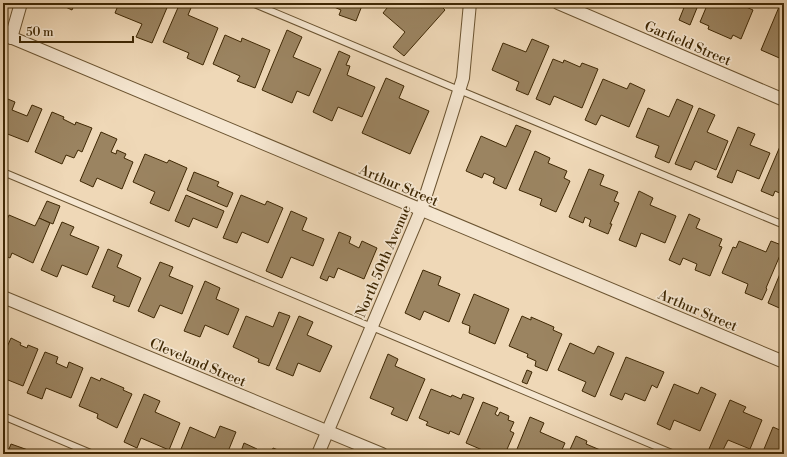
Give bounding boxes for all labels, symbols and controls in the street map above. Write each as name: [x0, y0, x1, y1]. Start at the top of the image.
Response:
scale bar: [20, 18, 133, 44]
street label: Garfield Street: [642, 18, 734, 70]
text: 50 m: [26, 25, 54, 40]
street label: Arthur Street: [355, 161, 441, 211]
street label: North 50th Avenue: [352, 202, 416, 320]
street label: Arthur Street: [654, 286, 740, 336]
street label: Cleveland Street: [147, 335, 249, 391]

